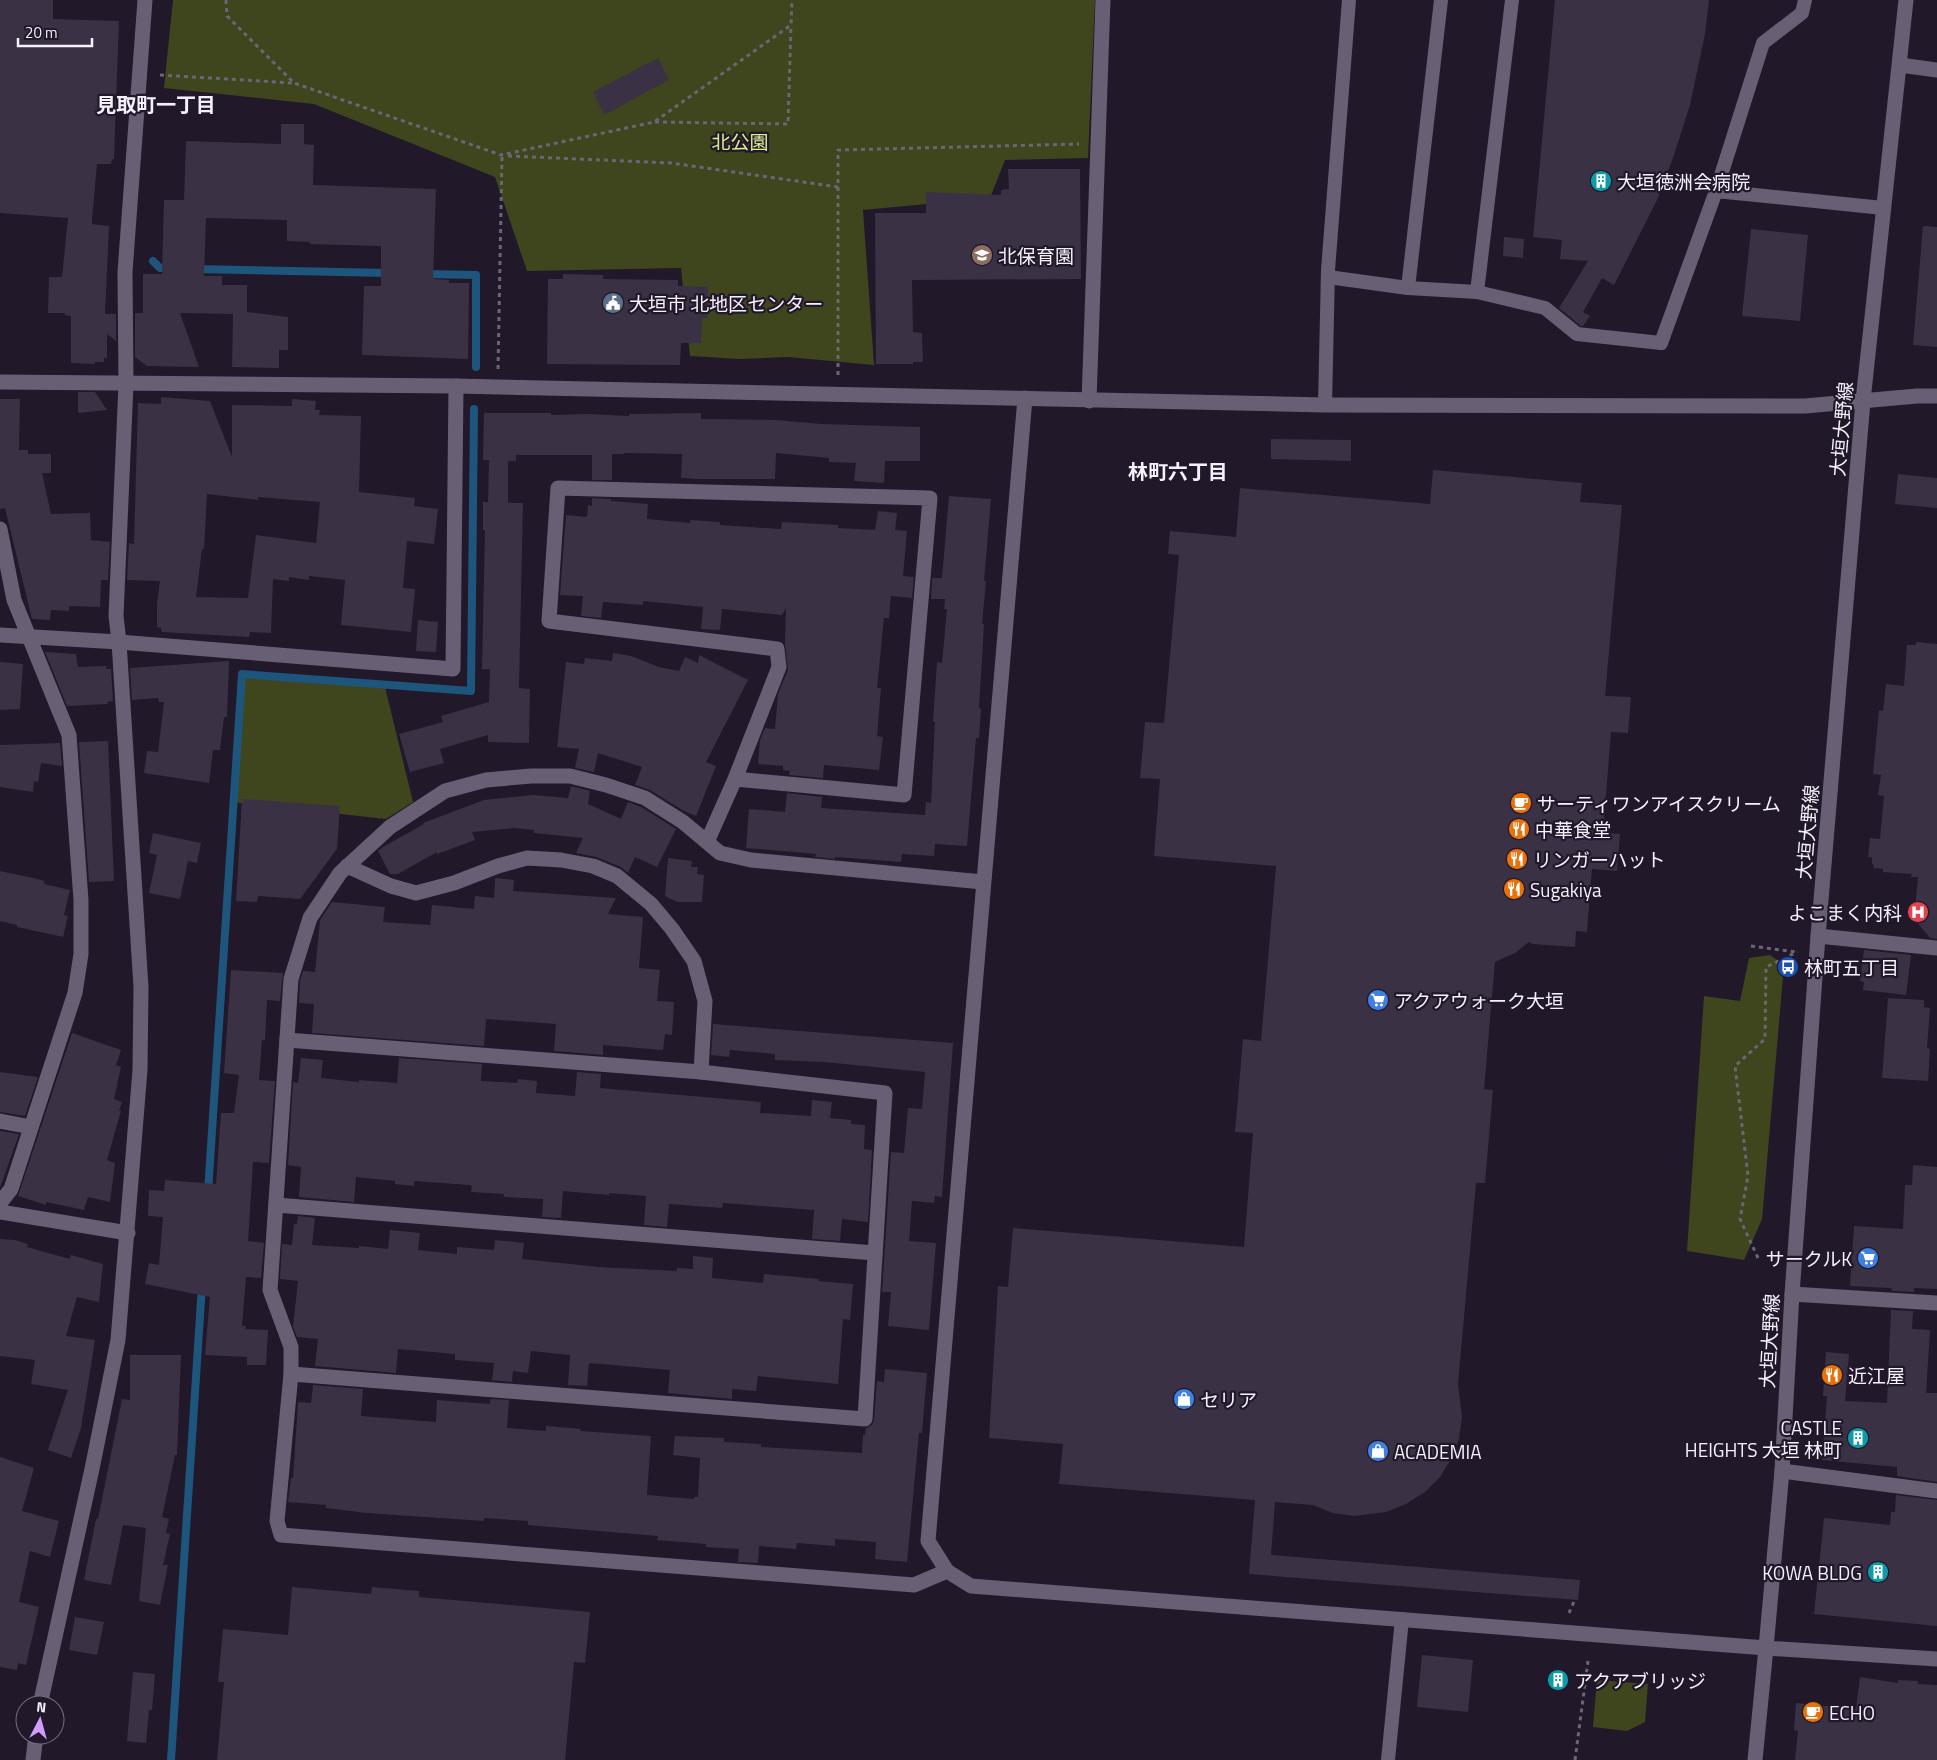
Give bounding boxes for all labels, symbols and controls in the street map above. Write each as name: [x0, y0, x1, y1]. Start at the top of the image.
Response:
scale bar: [18, 15, 91, 47]
text: 20 m: [25, 21, 58, 44]
district label: 見取町一丁目: [96, 89, 216, 120]
park label: 北公園: [711, 127, 769, 156]
place label: 大垣徳洲会病院: [1617, 167, 1750, 196]
building icon: 大垣徳洲会病院: [1589, 169, 1613, 193]
place label: 北保育園: [998, 241, 1074, 270]
school or university icon: 北保育園: [970, 243, 994, 267]
place label: 大垣市 北地区センター: [629, 289, 823, 318]
public building icon: 大垣市 北地区センター: [601, 291, 625, 315]
street label: 大垣大野線: [1822, 380, 1860, 478]
district label: 林町六丁目: [1128, 456, 1228, 487]
street label: 大垣大野線: [1788, 783, 1826, 881]
place label: サーティワンアイスクリーム: [1537, 789, 1781, 818]
cafe icon: サーティワンアイスクリーム: [1509, 791, 1533, 815]
place label: 中華食堂: [1535, 815, 1611, 844]
restaurant icon: 中華食堂: [1507, 817, 1531, 841]
place label: リンガーハット: [1533, 845, 1666, 874]
restaurant icon: リンガーハット: [1505, 847, 1529, 871]
place label: Sugakiya: [1530, 875, 1602, 904]
restaurant icon: Sugakiya: [1502, 877, 1526, 901]
place label: よこまく内科: [1788, 898, 1902, 927]
hospital icon: よこまく内科: [1906, 900, 1930, 924]
place label: 林町五丁目: [1804, 953, 1899, 982]
bus stop icon: 林町五丁目: [1776, 955, 1800, 979]
place label: アクアウォーク大垣: [1394, 986, 1564, 1015]
supermarket icon: アクアウォーク大垣: [1366, 988, 1390, 1012]
place label: サークルK: [1766, 1244, 1852, 1273]
supermarket icon: サークルK: [1856, 1246, 1880, 1270]
street label: 大垣大野線: [1752, 1293, 1786, 1389]
place label: 近江屋: [1848, 1361, 1905, 1390]
restaurant icon: 近江屋: [1820, 1363, 1844, 1387]
place label: セリア: [1200, 1385, 1257, 1414]
shop icon: セリア: [1172, 1387, 1196, 1411]
place label: CASTLE HEIGHTS 大垣 林町: [1685, 1413, 1842, 1464]
building icon: CASTLE HEIGHTS 大垣 林町: [1846, 1426, 1870, 1450]
place label: ACADEMIA: [1394, 1437, 1481, 1466]
shop icon: ACADEMIA: [1366, 1439, 1390, 1463]
place label: KOWA BLDG: [1762, 1558, 1862, 1587]
building icon: KOWA BLDG: [1866, 1560, 1890, 1584]
place label: アクアブリッジ: [1574, 1666, 1706, 1695]
building icon: アクアブリッジ: [1546, 1668, 1570, 1692]
north arrow: [15, 1695, 65, 1745]
text: N: [35, 1696, 47, 1718]
place label: ECHO: [1829, 1698, 1875, 1727]
cafe icon: ECHO: [1801, 1700, 1825, 1724]

